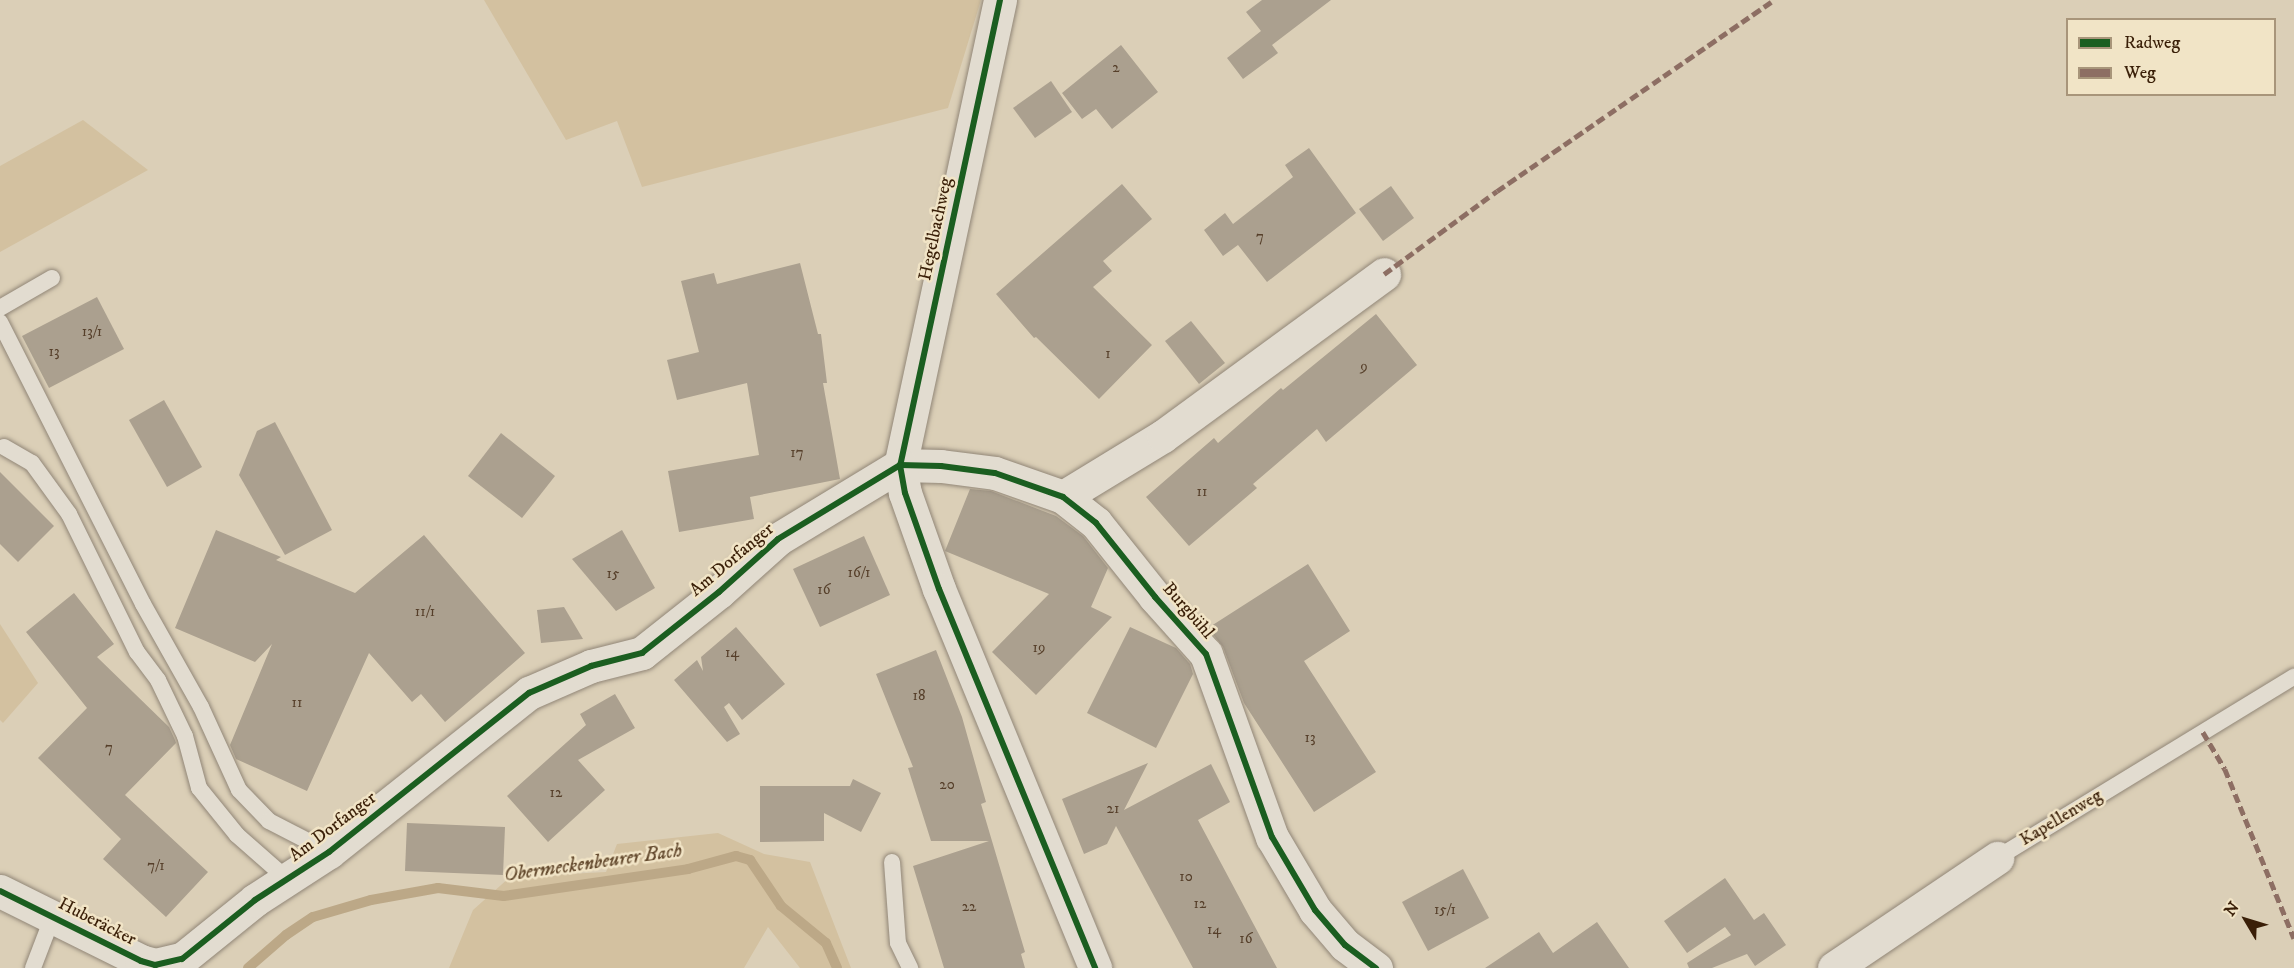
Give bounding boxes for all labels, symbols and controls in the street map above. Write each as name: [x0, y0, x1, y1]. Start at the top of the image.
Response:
legend: [2066, 18, 2276, 96]
text: Radweg: [2124, 32, 2180, 54]
house number: 2: [1112, 59, 1120, 77]
text: Weg: [2124, 62, 2156, 84]
street label: Hegelbachweg: [915, 176, 957, 282]
house number: 7: [1256, 228, 1264, 246]
house number: 13/1: [82, 323, 102, 341]
house number: 13: [48, 343, 60, 361]
house number: 1: [1105, 345, 1111, 363]
house number: 9: [1360, 358, 1368, 376]
house number: 17: [790, 444, 804, 462]
house number: 11: [1196, 483, 1208, 501]
street label: Am Dorfanger: [685, 519, 779, 601]
house number: 16/1: [848, 564, 870, 582]
house number: 15: [607, 565, 619, 583]
street label: Burgbühl: [1158, 578, 1218, 644]
house number: 16: [817, 581, 831, 599]
house number: 11/1: [415, 603, 435, 621]
house number: 19: [1033, 639, 1045, 657]
house number: 14: [725, 644, 739, 662]
house number: 18: [912, 687, 926, 705]
house number: 11: [291, 694, 303, 712]
house number: 13: [1304, 729, 1316, 747]
house number: 7: [105, 739, 113, 757]
house number: 20: [939, 776, 955, 794]
house number: 12: [550, 784, 562, 802]
street label: Kapellenweg: [2016, 785, 2106, 851]
street label: Am Dorfanger: [285, 787, 381, 867]
house number: 21: [1107, 800, 1119, 818]
water label: Obermeckenbeurer Bach: [502, 839, 684, 887]
house number: 7/1: [147, 857, 165, 875]
house number: 10: [1179, 868, 1193, 886]
north arrow: [2216, 890, 2276, 950]
street label: Huberäcker: [54, 893, 140, 951]
house number: 12: [1194, 895, 1206, 913]
house number: 22: [962, 898, 976, 916]
text: N: [2220, 898, 2244, 920]
house number: 15/1: [1434, 901, 1456, 919]
house number: 14: [1207, 921, 1221, 939]
house number: 16: [1239, 930, 1253, 948]

